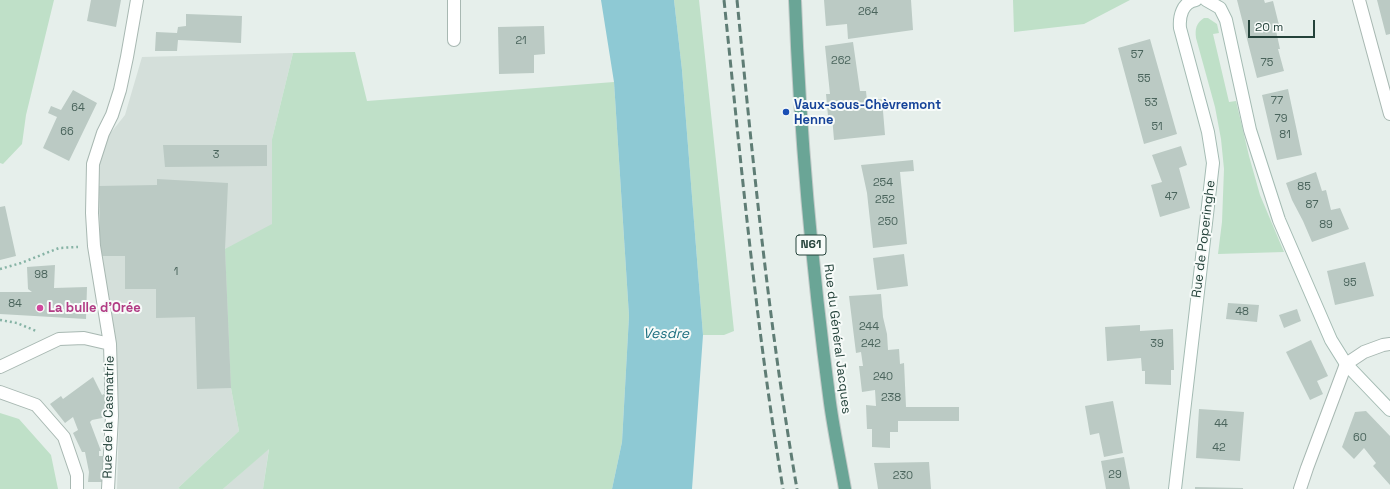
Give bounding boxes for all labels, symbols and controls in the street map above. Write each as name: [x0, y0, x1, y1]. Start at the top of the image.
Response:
house number: 264: [858, 5, 878, 19]
scale bar: [1250, 12, 1317, 38]
text: 20 m: [1255, 19, 1283, 35]
house number: 21: [515, 34, 527, 48]
house number: 57: [1131, 48, 1143, 62]
house number: 262: [831, 54, 851, 68]
house number: 75: [1261, 56, 1273, 70]
house number: 55: [1137, 72, 1151, 86]
house number: 77: [1271, 94, 1283, 108]
house number: 53: [1144, 96, 1158, 110]
place label: Vaux-sous-Chèvremont Henne: [794, 97, 941, 128]
house number: 64: [71, 101, 85, 115]
marker: Vaux-sous-Chèvremont Henne: [781, 107, 791, 117]
house number: 79: [1275, 112, 1287, 126]
house number: 51: [1151, 120, 1163, 134]
house number: 66: [60, 125, 74, 139]
house number: 81: [1279, 128, 1291, 142]
house number: 3: [213, 148, 219, 162]
house number: 254: [873, 176, 893, 190]
street label: Rue de Poperinghe: [1189, 179, 1219, 299]
house number: 85: [1297, 180, 1311, 194]
house number: 47: [1165, 190, 1177, 204]
house number: 252: [875, 193, 895, 207]
house number: 87: [1306, 198, 1318, 212]
house number: 250: [878, 215, 898, 229]
house number: 89: [1319, 218, 1333, 232]
road number: N61: [796, 235, 826, 255]
street label: Rue du Général Jacques: [820, 263, 854, 415]
house number: 1: [174, 265, 178, 279]
house number: 98: [34, 268, 48, 282]
house number: 95: [1343, 276, 1357, 290]
house number: 84: [8, 297, 22, 311]
place label: La bulle d'Orée: [48, 300, 141, 316]
marker: La bulle d'Orée: [35, 303, 45, 313]
house number: 48: [1235, 305, 1249, 319]
house number: 244: [859, 320, 879, 334]
water label: Vesdre: [643, 326, 689, 342]
house number: 242: [861, 337, 881, 351]
house number: 39: [1150, 337, 1164, 351]
street label: Rue de la Casmatrie: [100, 355, 118, 479]
house number: 240: [873, 370, 893, 384]
house number: 238: [881, 391, 901, 405]
house number: 44: [1214, 417, 1228, 431]
house number: 60: [1353, 431, 1367, 445]
house number: 42: [1212, 441, 1226, 455]
house number: 29: [1108, 468, 1122, 482]
house number: 230: [893, 469, 913, 483]

